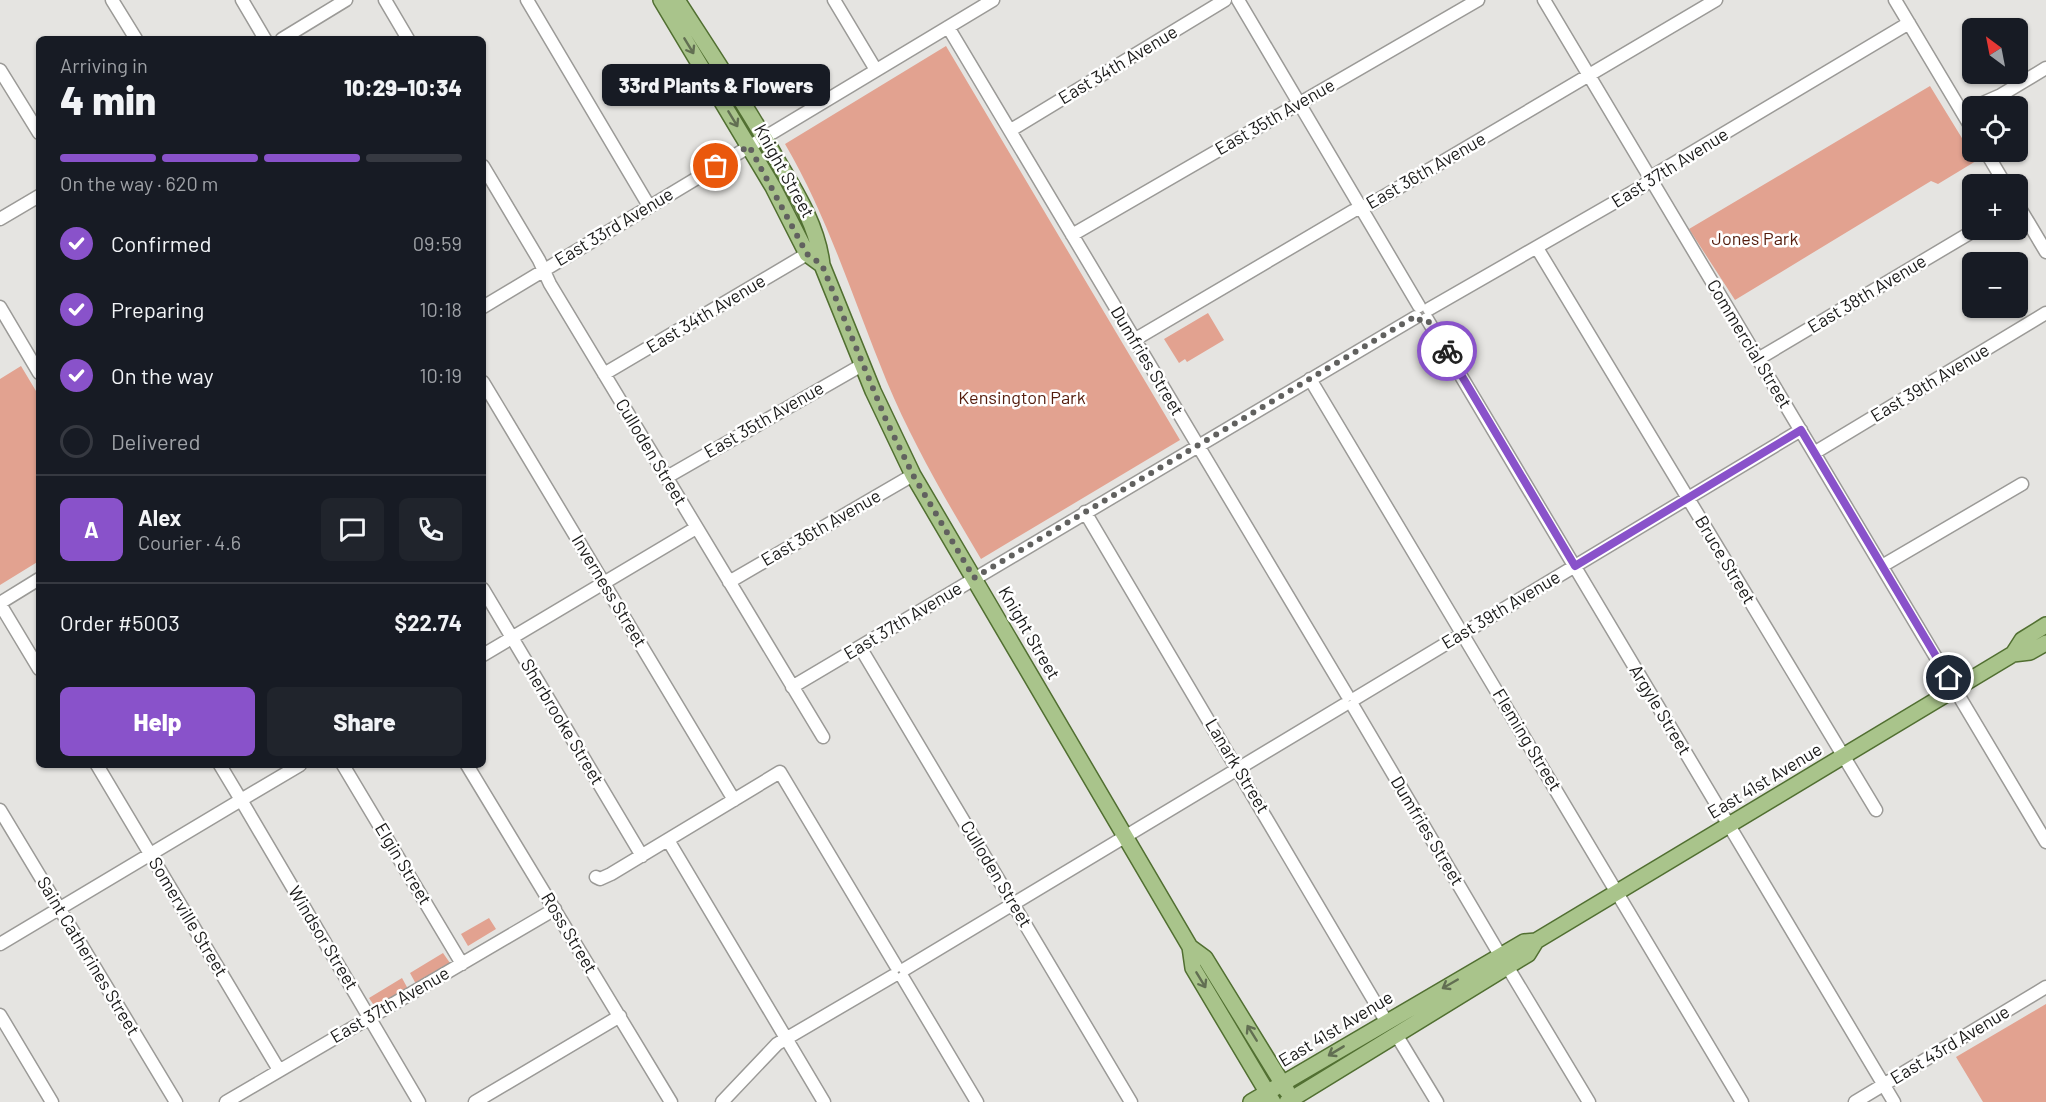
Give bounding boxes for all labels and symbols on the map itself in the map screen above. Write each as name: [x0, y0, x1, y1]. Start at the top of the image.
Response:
north arrow: [1962, 18, 2028, 84]
street label: East 34th Avenue: [1054, 20, 1181, 108]
one-way arrow: [683, 37, 695, 54]
callout: 33rd Plants & Flowers: [602, 64, 830, 106]
street label: East 35th Avenue: [1211, 73, 1338, 159]
one-way arrow: [727, 110, 739, 127]
street label: Knight Street: [750, 120, 820, 221]
street label: East 37th Avenue: [1607, 122, 1732, 212]
street label: East 36th Avenue: [1362, 127, 1489, 213]
pin: [690, 140, 741, 191]
street label: East 33rd Avenue: [550, 182, 677, 270]
park label: Jones Park: [1712, 227, 1798, 249]
street label: East 38th Avenue: [1803, 249, 1930, 337]
street label: East 34th Avenue: [642, 269, 769, 357]
street label: Commercial Street: [1703, 275, 1797, 412]
street label: Dumfries Street: [1107, 302, 1189, 419]
courier: [1417, 321, 1477, 381]
street label: East 39th Avenue: [1866, 338, 1993, 426]
street label: East 35th Avenue: [700, 376, 827, 462]
park label: Kensington Park: [958, 386, 1086, 408]
street label: Culloden Street: [611, 394, 692, 509]
street label: East 36th Avenue: [757, 484, 884, 570]
street label: Bruce Street: [1691, 511, 1761, 608]
street label: Inverness Street: [568, 530, 652, 651]
street label: East 39th Avenue: [1437, 565, 1564, 653]
street label: East 37th Avenue: [840, 576, 965, 664]
street label: Knight Street: [994, 582, 1065, 683]
pin: [1923, 652, 1974, 703]
street label: Sherbrooke Street: [517, 654, 609, 789]
street label: Argyle Street: [1625, 660, 1696, 759]
street label: Fleming Street: [1489, 684, 1567, 795]
street label: Lanark Street: [1201, 714, 1275, 817]
street label: East 41st Avenue: [1703, 737, 1826, 823]
street label: Dumfries Street: [1387, 772, 1469, 889]
street label: Culloden Street: [956, 816, 1037, 931]
street label: Elgin Street: [371, 819, 437, 908]
street label: Somerville Street: [145, 853, 233, 980]
street label: Saint Catherines Street: [33, 872, 145, 1039]
street label: Windsor Street: [284, 881, 364, 994]
street label: Ross Street: [537, 888, 603, 977]
street label: East 37th Avenue: [326, 961, 453, 1047]
one-way arrow: [1195, 971, 1207, 988]
one-way arrow: [1442, 979, 1459, 991]
street label: East 41st Avenue: [1274, 985, 1397, 1071]
street label: East 43rd Avenue: [1886, 1000, 2013, 1088]
one-way arrow: [1246, 1025, 1258, 1042]
one-way arrow: [1328, 1045, 1345, 1057]

